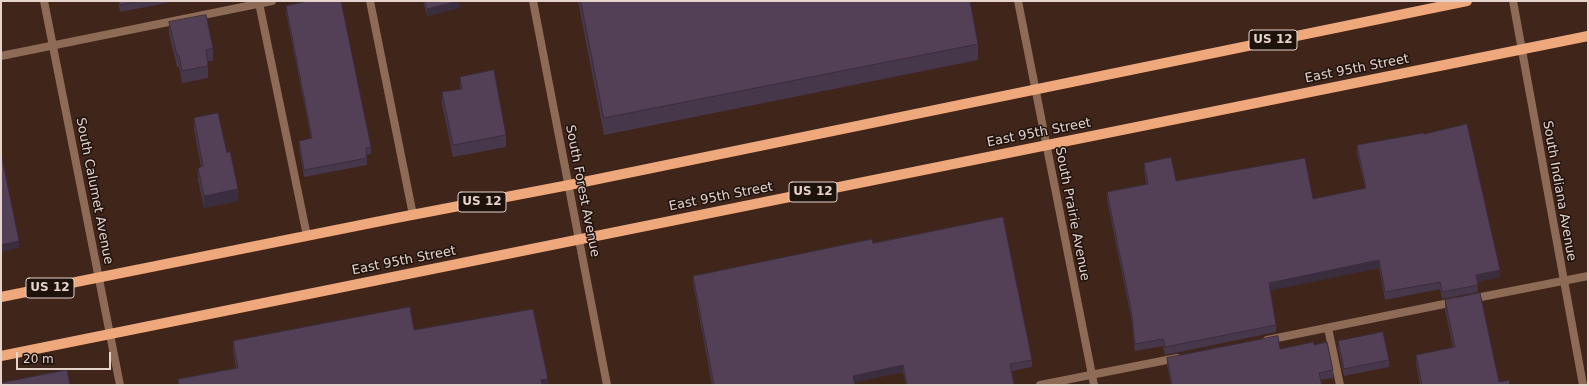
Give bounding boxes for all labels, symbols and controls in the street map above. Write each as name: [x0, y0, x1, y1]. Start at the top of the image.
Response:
road number: US 12: [1249, 30, 1297, 50]
street label: East 95th Street: [1304, 51, 1410, 87]
street label: East 95th Street: [986, 115, 1092, 151]
street label: South Calumet Avenue: [72, 116, 116, 266]
street label: South Indiana Avenue: [1539, 120, 1579, 262]
street label: South Forest Avenue: [562, 124, 602, 258]
street label: South Prairie Avenue: [1051, 146, 1093, 282]
street label: East 95th Street: [668, 179, 774, 215]
road number: US 12: [789, 182, 837, 202]
road number: US 12: [458, 192, 506, 212]
street label: East 95th Street: [351, 243, 457, 279]
road number: US 12: [26, 278, 74, 298]
scale bar: [18, 344, 113, 370]
text: 20 m: [23, 352, 54, 366]

